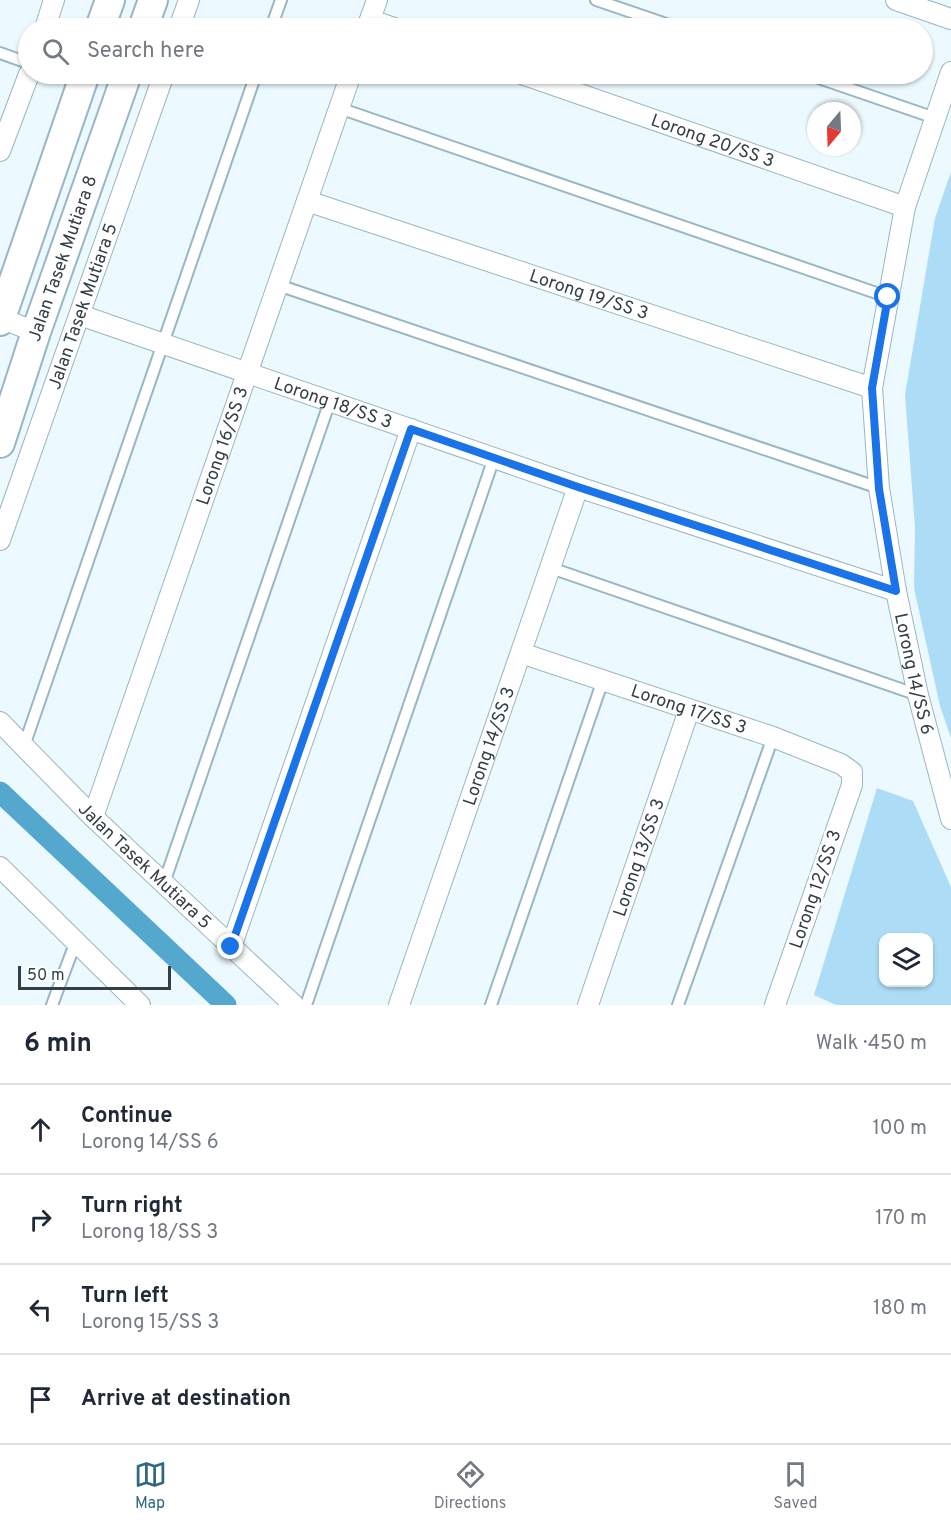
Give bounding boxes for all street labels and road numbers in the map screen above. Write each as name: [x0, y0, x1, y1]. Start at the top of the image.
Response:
street label: Lorong 20/SS 3: [648, 110, 777, 174]
street label: Jalan Tasek Mutiara 8: [24, 172, 103, 345]
street label: Jalan Tasek Mutiara 5: [44, 220, 124, 393]
street label: Lorong 19/SS 3: [526, 265, 651, 326]
street label: Lorong 18/SS 3: [271, 373, 395, 435]
street label: Lorong 16/SS 3: [192, 384, 255, 509]
street label: Lorong 14/SS 6: [888, 611, 938, 737]
street label: Lorong 17/SS 3: [628, 680, 749, 740]
street label: Lorong 14/SS 3: [459, 684, 521, 809]
street label: Lorong 13/SS 3: [609, 796, 671, 920]
street label: Jalan Tasek Mutiara 5: [72, 798, 216, 935]
street label: Lorong 12/SS 3: [785, 827, 848, 952]

